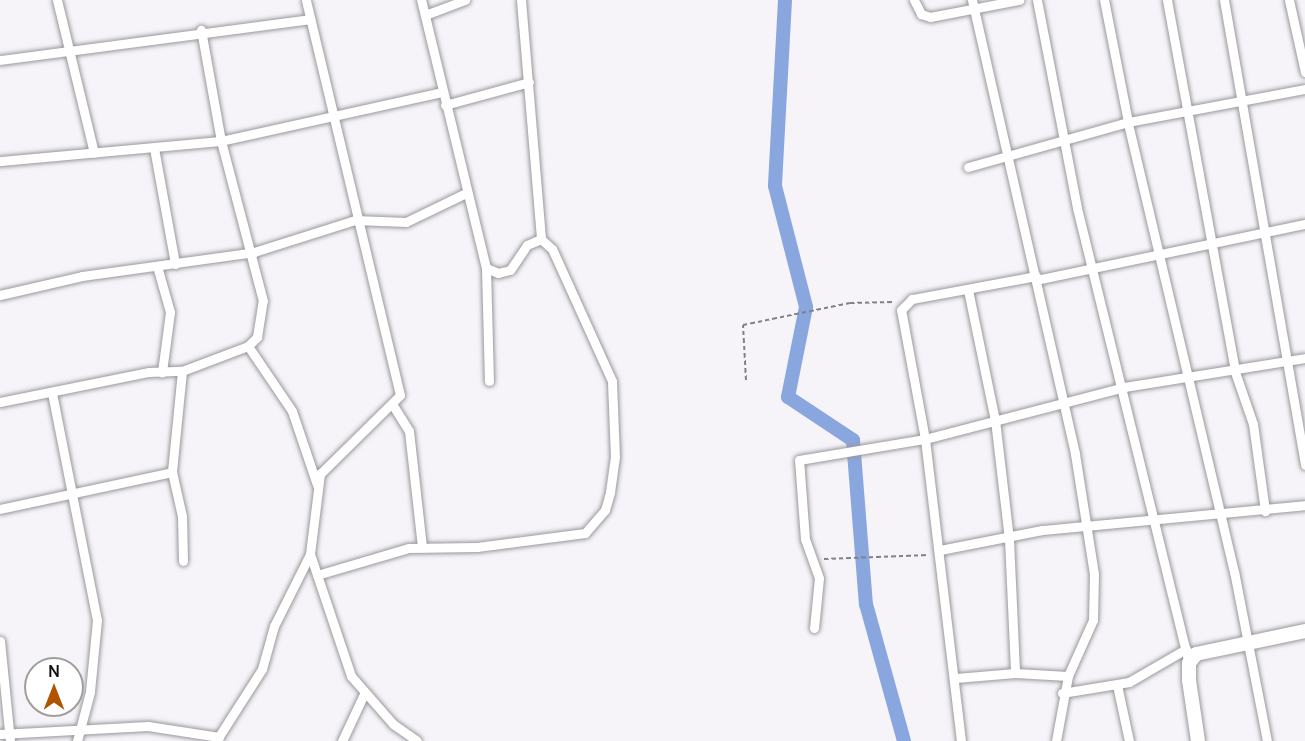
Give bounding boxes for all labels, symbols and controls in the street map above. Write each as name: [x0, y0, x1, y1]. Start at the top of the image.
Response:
north arrow: [24, 657, 84, 717]
text: N: [48, 660, 60, 682]

